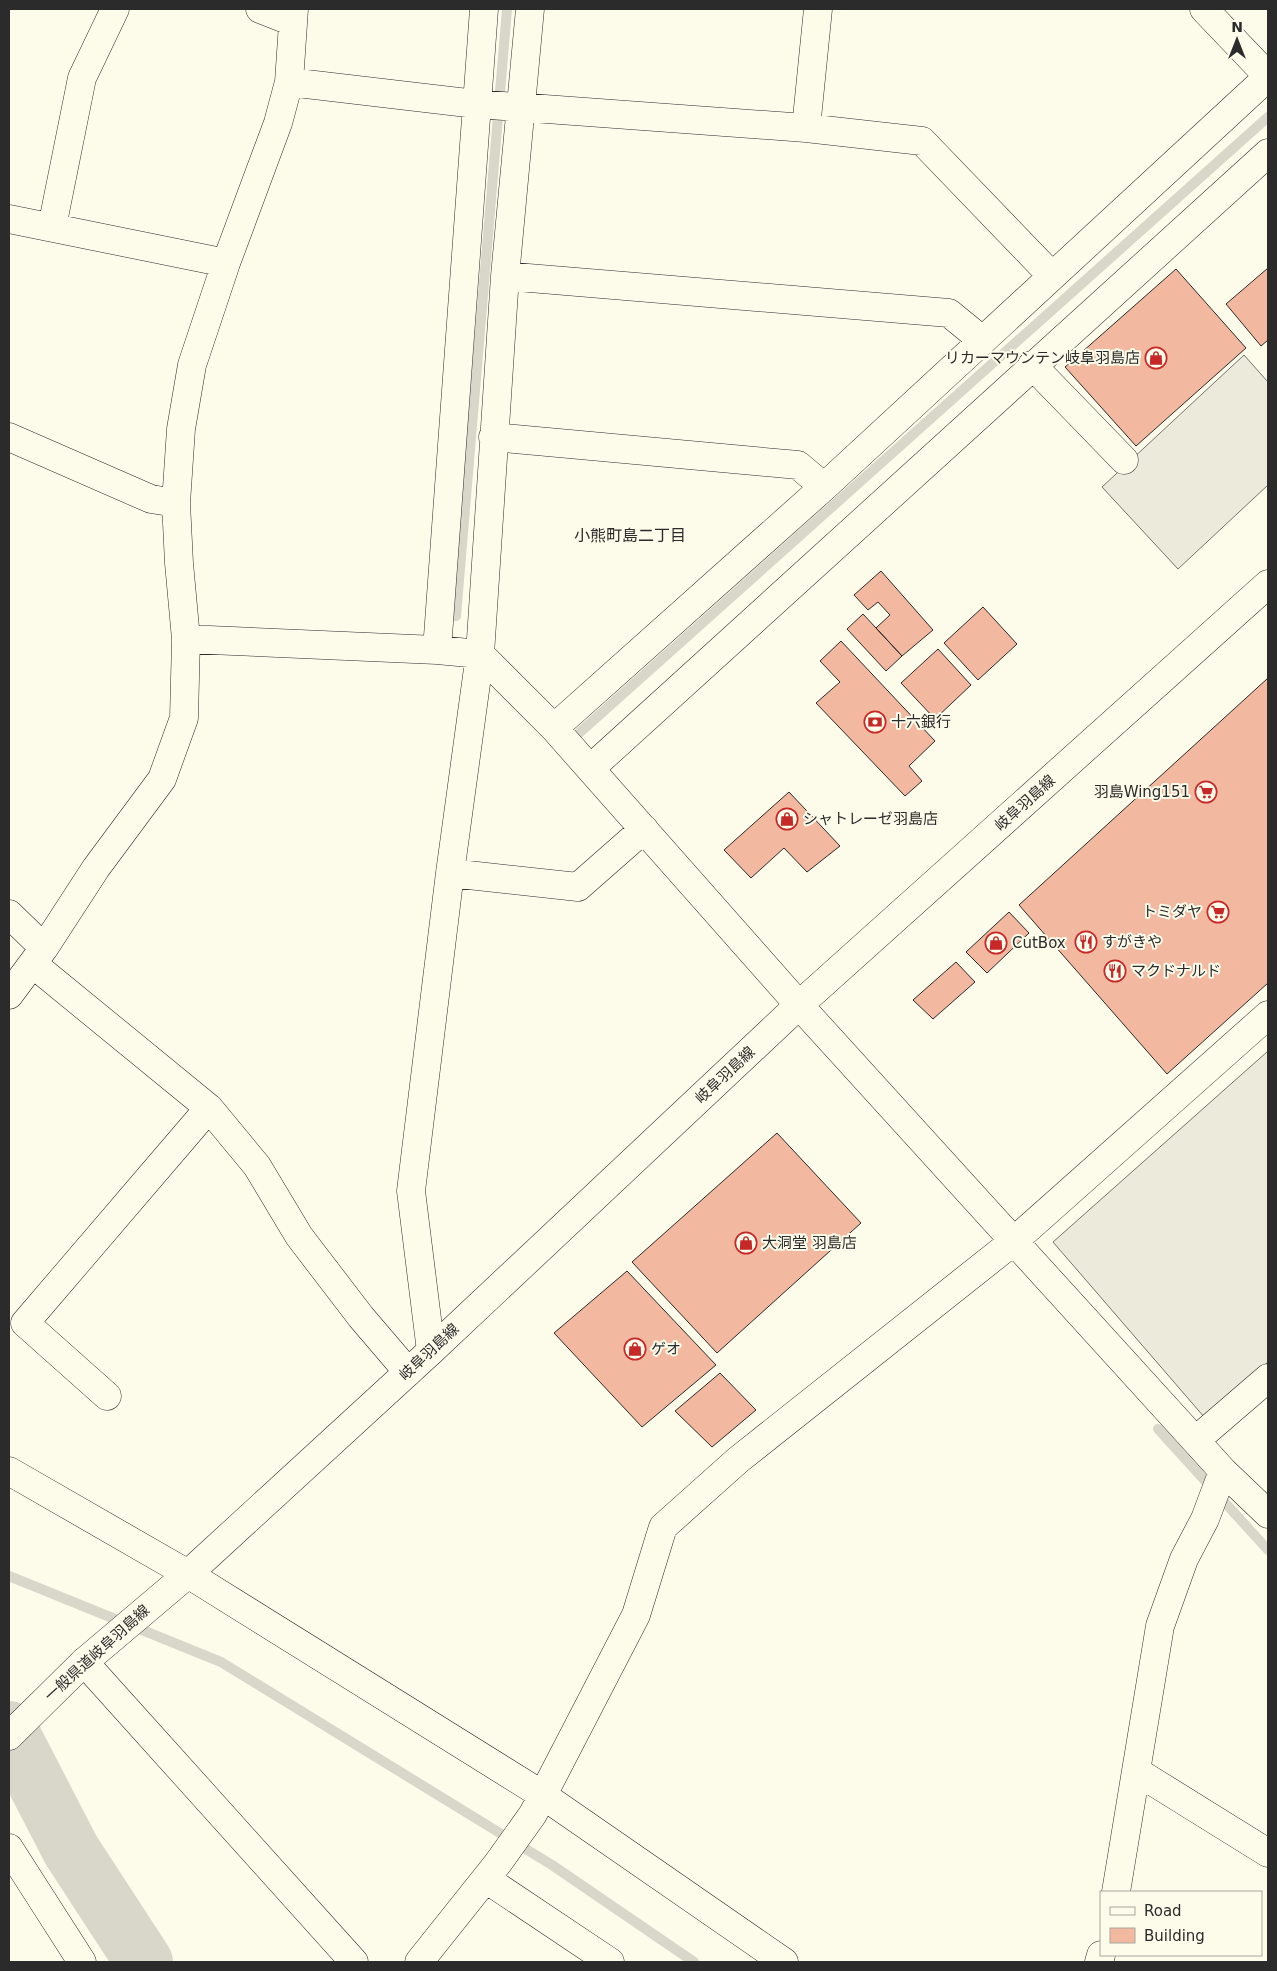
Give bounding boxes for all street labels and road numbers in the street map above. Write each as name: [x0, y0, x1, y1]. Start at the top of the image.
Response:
street label: 岐阜羽島線: [991, 771, 1059, 835]
street label: 岐阜羽島線: [691, 1043, 759, 1107]
street label: 岐阜羽島線: [395, 1320, 463, 1384]
street label: 一般県道岐阜羽島線: [41, 1601, 153, 1705]

